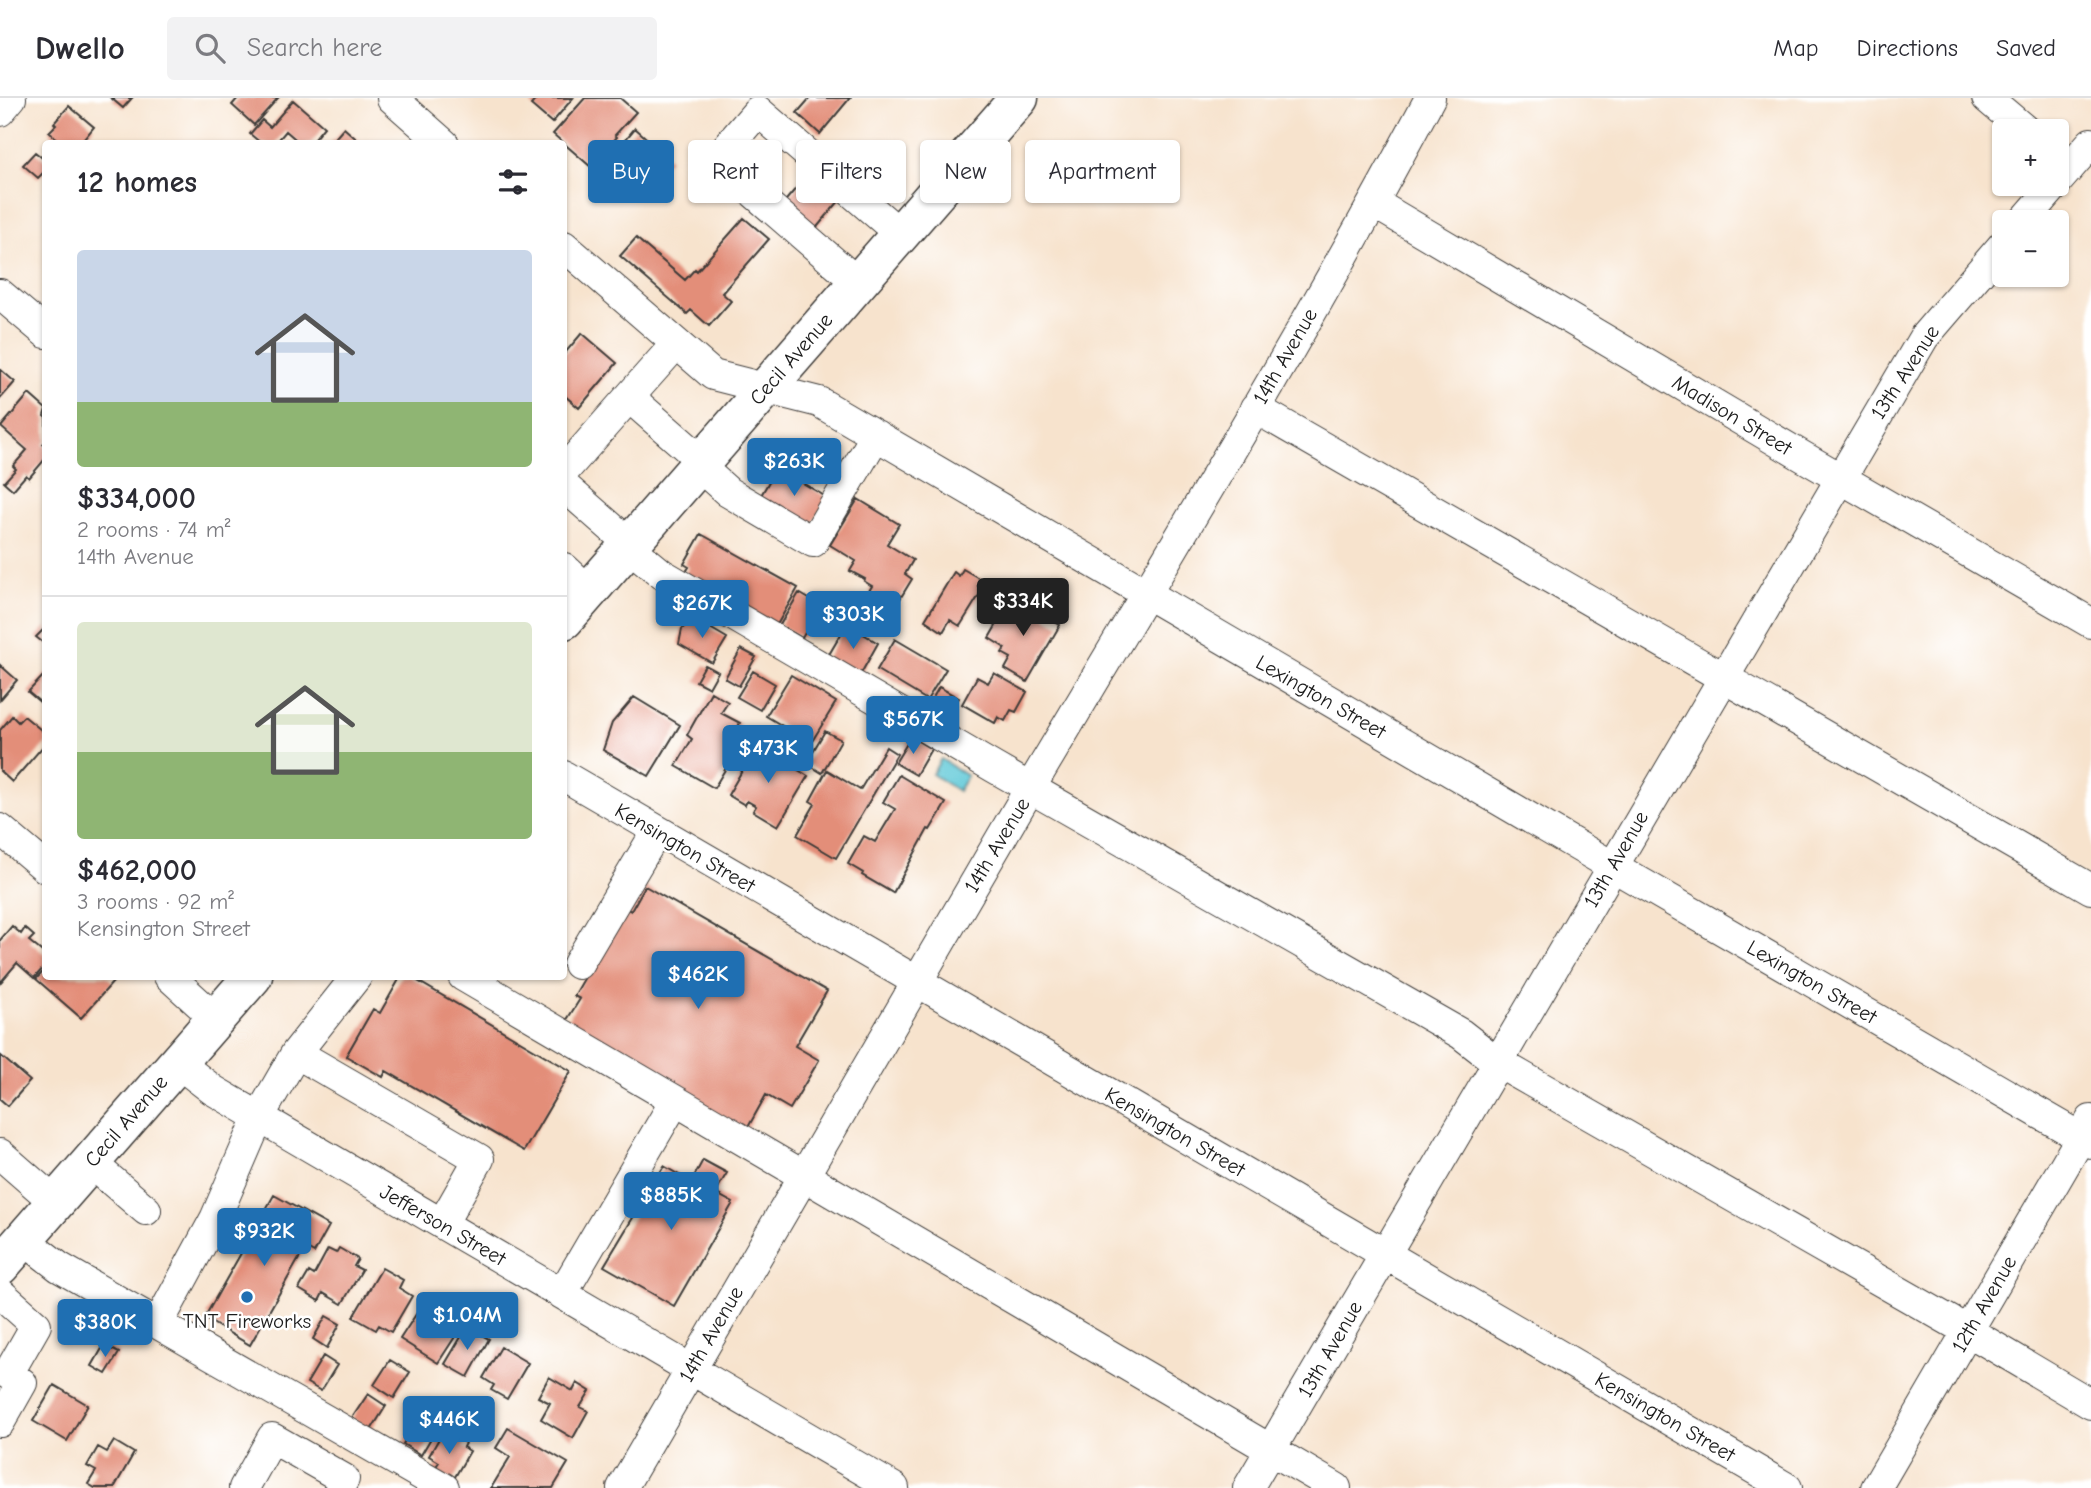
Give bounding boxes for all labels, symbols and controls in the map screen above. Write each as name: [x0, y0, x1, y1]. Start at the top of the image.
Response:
search box: [167, 17, 657, 80]
text: Dwello: [35, 29, 125, 67]
icon: search: [191, 29, 229, 67]
text: Search here: [247, 33, 382, 63]
text: Map: [1773, 34, 1819, 62]
text: Directions: [1857, 34, 1958, 62]
text: Saved: [1996, 34, 2056, 62]
map controls: [1992, 119, 2069, 287]
button: +: [1992, 119, 2069, 196]
chip: Buy: [588, 140, 674, 203]
chip: Rent: [688, 140, 782, 203]
chip: Filters: [796, 140, 906, 203]
chip: New: [920, 140, 1011, 203]
chip: Apartment: [1025, 140, 1180, 203]
icon: filters: [494, 163, 532, 201]
text: 12 homes: [77, 165, 197, 200]
button: −: [1992, 210, 2069, 287]
icon: home: [242, 295, 368, 421]
street label: 14th Avenue: [1248, 304, 1322, 408]
street label: Cecil Avenue: [745, 308, 837, 410]
street label: 13th Avenue: [1866, 321, 1944, 423]
street label: Madison Street: [1668, 370, 1797, 461]
pin: $263K: [745, 438, 843, 498]
text: $263K: [763, 447, 825, 474]
text: $334,000: [77, 481, 196, 516]
text: 2 rooms · 74 m²: [77, 516, 230, 543]
text: 14th Avenue: [77, 543, 194, 570]
pin: $334K: [974, 578, 1072, 638]
pin: $267K: [653, 580, 751, 640]
text: $334K: [993, 587, 1053, 614]
text: $267K: [672, 589, 732, 616]
pin: $303K: [804, 592, 902, 651]
text: $303K: [822, 600, 884, 627]
street label: Lexington Street: [1252, 650, 1391, 744]
icon: home: [242, 667, 368, 793]
pin: $567K: [864, 696, 962, 756]
text: $567K: [882, 705, 944, 732]
pin: $473K: [719, 726, 817, 785]
text: $473K: [738, 734, 798, 761]
street label: 14th Avenue: [959, 793, 1035, 897]
street label: Kensington Street: [611, 798, 760, 898]
street label: 13th Avenue: [1579, 807, 1653, 911]
text: $462,000: [77, 853, 197, 888]
text: 3 rooms · 92 m²: [77, 888, 234, 915]
text: Kensington Street: [77, 915, 250, 942]
street label: Lexington Street: [1743, 935, 1882, 1029]
pin: $462K: [649, 951, 747, 1011]
text: $462K: [667, 960, 729, 987]
street label: Cecil Avenue: [80, 1070, 172, 1172]
street label: Kensington Street: [1101, 1082, 1250, 1182]
pin: $885K: [622, 1172, 720, 1232]
street label: Jefferson Street: [376, 1179, 511, 1271]
text: $885K: [640, 1181, 702, 1208]
pin: $932K: [215, 1208, 313, 1268]
text: $932K: [233, 1217, 295, 1244]
street label: 12th Avenue: [1947, 1251, 2021, 1357]
street label: 14th Avenue: [674, 1282, 748, 1386]
marker: TNT Fireworks: [239, 1289, 255, 1305]
pin: $1.04M: [410, 1292, 524, 1352]
street label: 13th Avenue: [1293, 1297, 1367, 1401]
pin: $380K: [56, 1300, 154, 1359]
text: $1.04M: [432, 1301, 502, 1328]
text: $380K: [73, 1308, 137, 1335]
place label: TNT Fireworks: [183, 1309, 311, 1333]
street label: Kensington Street: [1591, 1367, 1740, 1467]
pin: $446K: [400, 1396, 498, 1456]
text: $446K: [419, 1405, 479, 1432]

